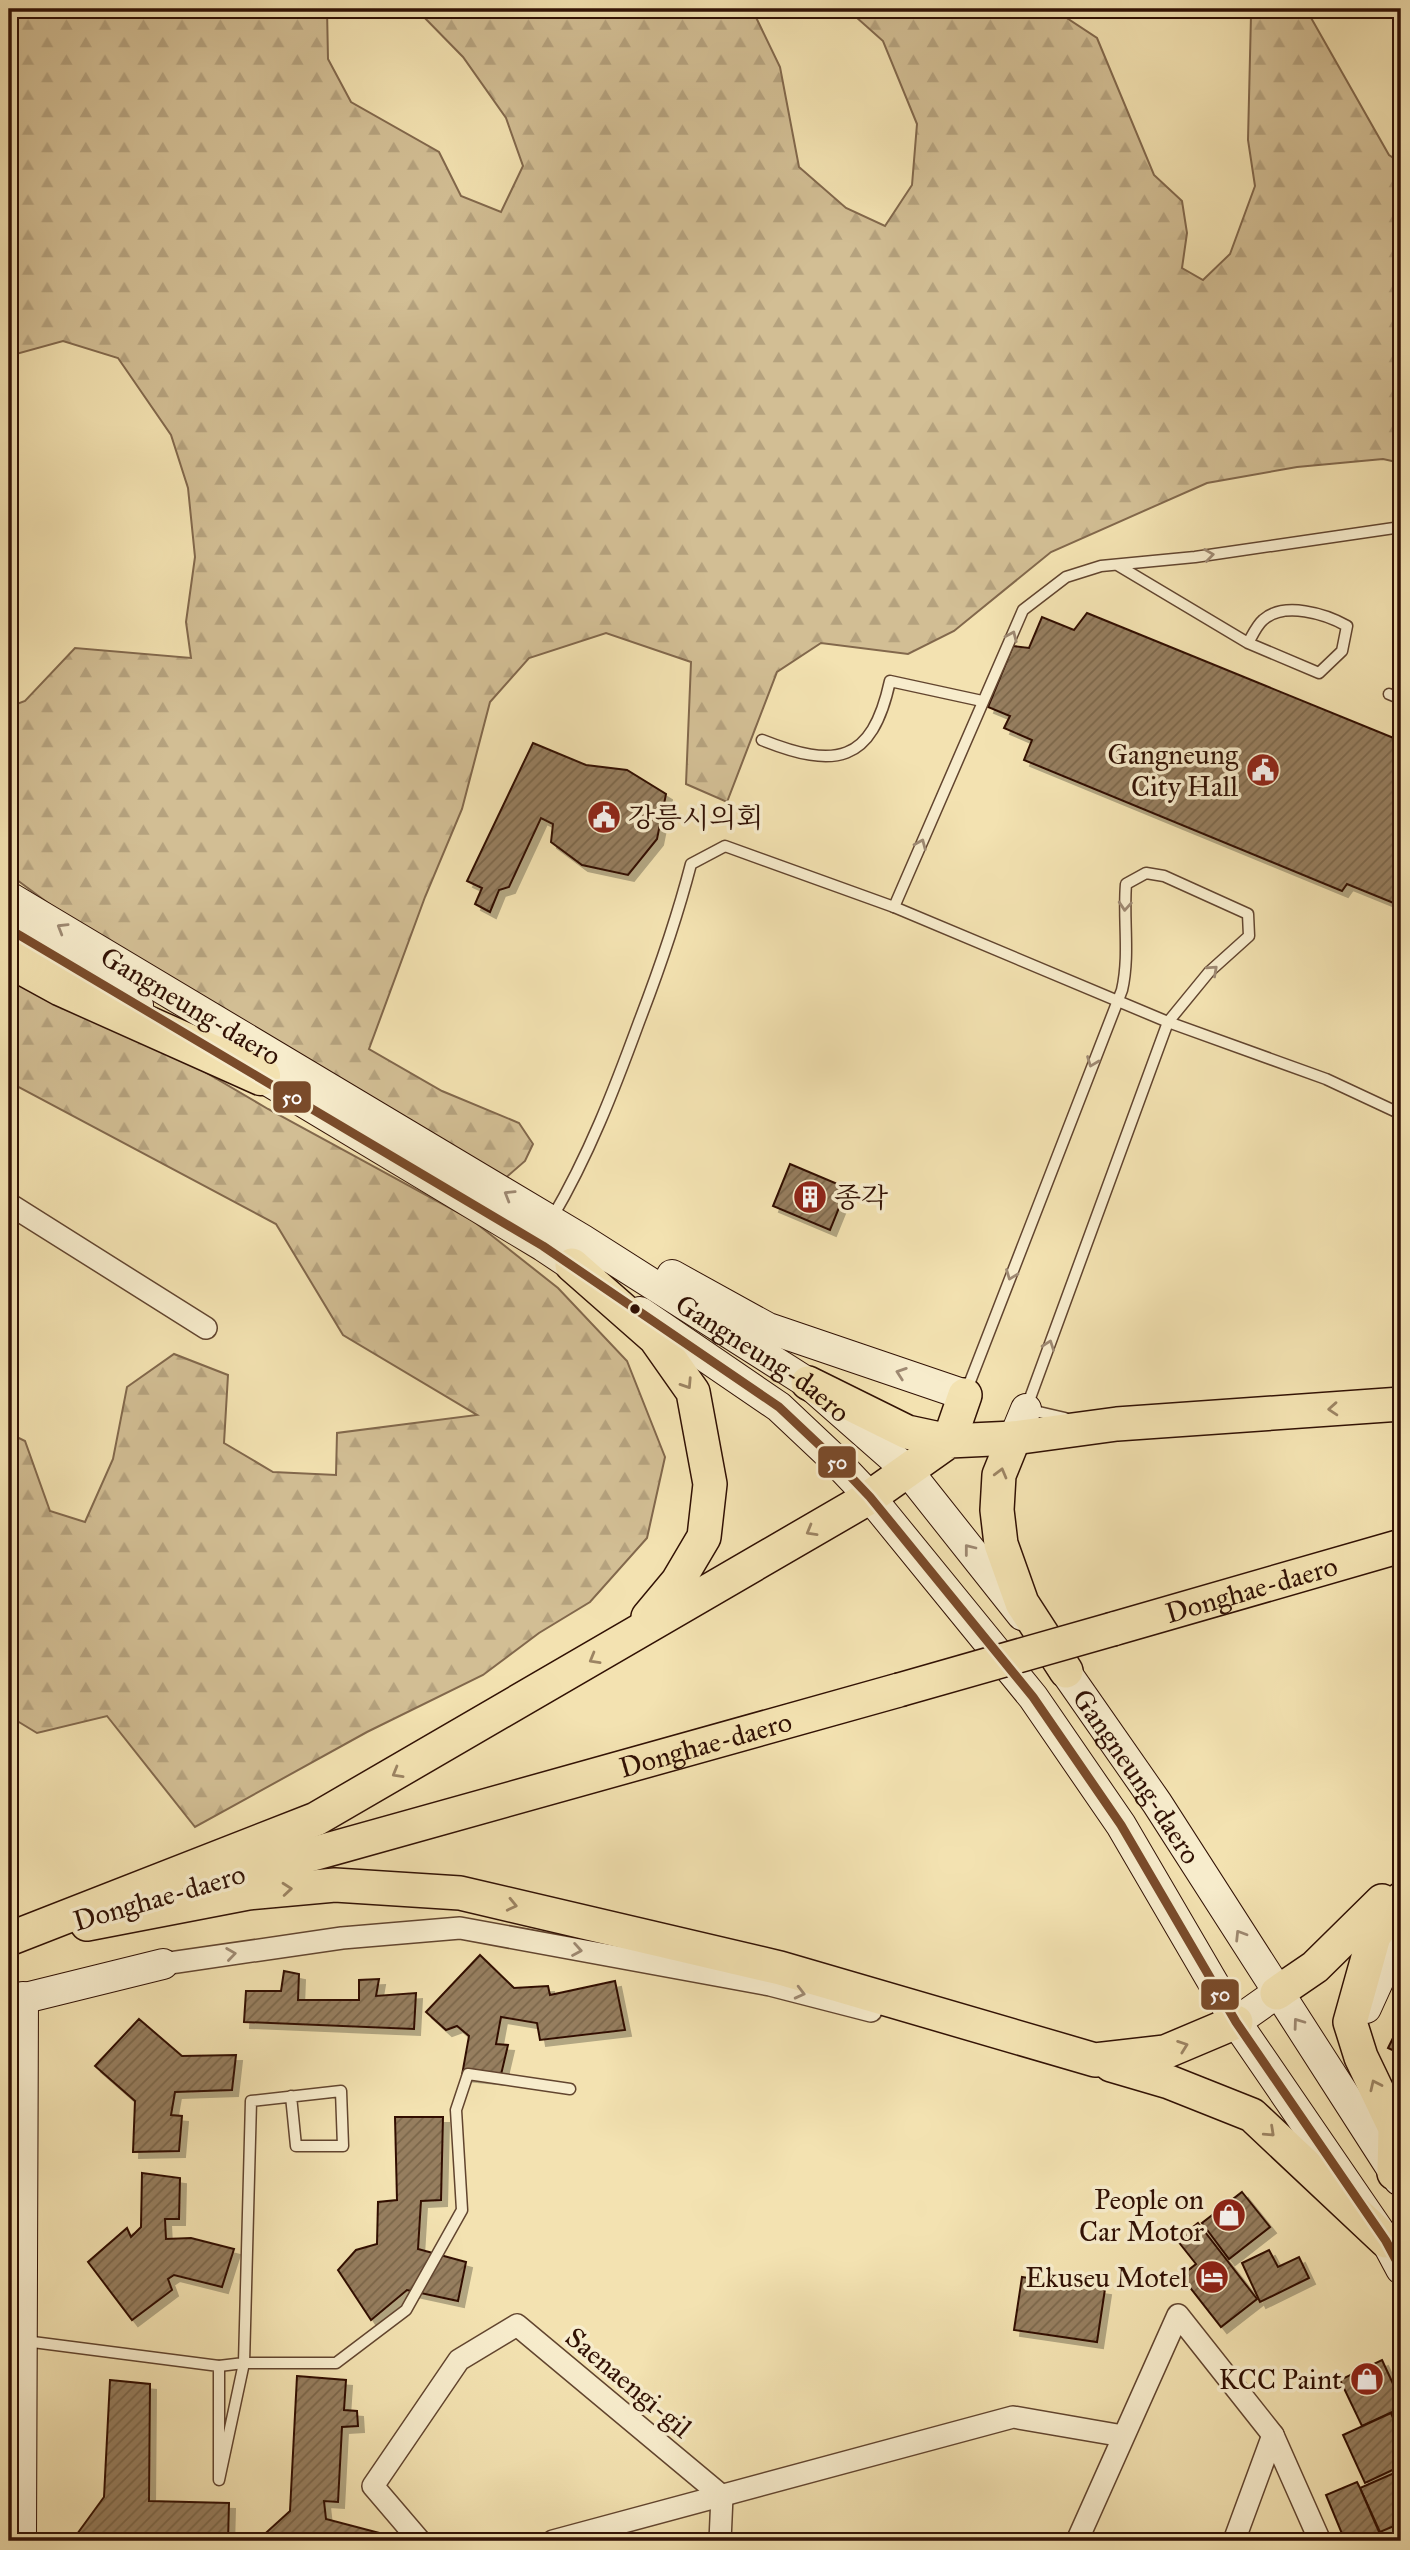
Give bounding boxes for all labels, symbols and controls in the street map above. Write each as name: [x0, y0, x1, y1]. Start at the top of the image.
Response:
one-way arrow: [1203, 548, 1215, 563]
one-way arrow: [1004, 631, 1018, 643]
place label: Gangneung City Hall: [1108, 737, 1239, 804]
public building icon: Gangneung City Hall: [1244, 751, 1282, 789]
public building icon: 강릉시의회: [585, 798, 623, 836]
place label: 강릉시의회: [628, 800, 763, 835]
one-way arrow: [913, 839, 927, 852]
one-way arrow: [1118, 901, 1133, 912]
one-way arrow: [56, 923, 69, 936]
street label: Gangneung-daero: [94, 939, 287, 1074]
one-way arrow: [1204, 966, 1217, 978]
one-way arrow: [1087, 1056, 1101, 1068]
line badge: 50: [272, 1080, 312, 1114]
text: 50: [282, 1086, 302, 1109]
building icon: 종각: [791, 1178, 829, 1216]
place label: 종각: [834, 1180, 888, 1215]
one-way arrow: [504, 1191, 517, 1204]
one-way arrow: [1005, 1268, 1019, 1280]
street label: Gangneung-daero: [669, 1286, 857, 1430]
unlabelled marker: [628, 1302, 642, 1316]
one-way arrow: [1041, 1339, 1055, 1351]
one-way arrow: [895, 1367, 907, 1381]
one-way arrow: [678, 1376, 691, 1389]
one-way arrow: [1327, 1401, 1338, 1416]
line badge: 50: [817, 1445, 857, 1479]
text: 50: [827, 1451, 847, 1474]
one-way arrow: [993, 1467, 1007, 1479]
one-way arrow: [805, 1523, 818, 1536]
one-way arrow: [965, 1544, 978, 1557]
street label: Donghae-daero: [1161, 1548, 1342, 1631]
one-way arrow: [588, 1651, 601, 1664]
street label: Gangneung-daero: [1065, 1682, 1208, 1871]
street label: Donghae-daero: [615, 1704, 796, 1785]
one-way arrow: [391, 1765, 404, 1778]
street label: Donghae-daero: [69, 1856, 249, 1939]
one-way arrow: [281, 1882, 292, 1897]
one-way arrow: [506, 1897, 518, 1912]
one-way arrow: [1236, 1930, 1249, 1943]
one-way arrow: [571, 1941, 583, 1956]
one-way arrow: [225, 1947, 237, 1962]
line badge: 50: [1200, 1978, 1240, 2011]
text: 50: [1210, 1983, 1230, 2006]
one-way arrow: [794, 1985, 806, 1999]
one-way arrow: [1294, 2018, 1307, 2031]
one-way arrow: [1177, 2040, 1189, 2054]
one-way arrow: [1369, 2080, 1383, 2092]
one-way arrow: [1262, 2123, 1275, 2136]
place label: People on Car Motor: [1079, 2182, 1204, 2249]
shop icon: People on Car Motor: [1210, 2196, 1248, 2234]
hotel icon: Ekuseu Motel: [1193, 2258, 1231, 2296]
place label: Ekuseu Motel: [1025, 2260, 1188, 2295]
street label: Saenaengi-gil: [558, 2319, 699, 2446]
shop icon: KCC Paint: [1348, 2360, 1386, 2398]
place label: KCC Paint: [1219, 2362, 1342, 2397]

